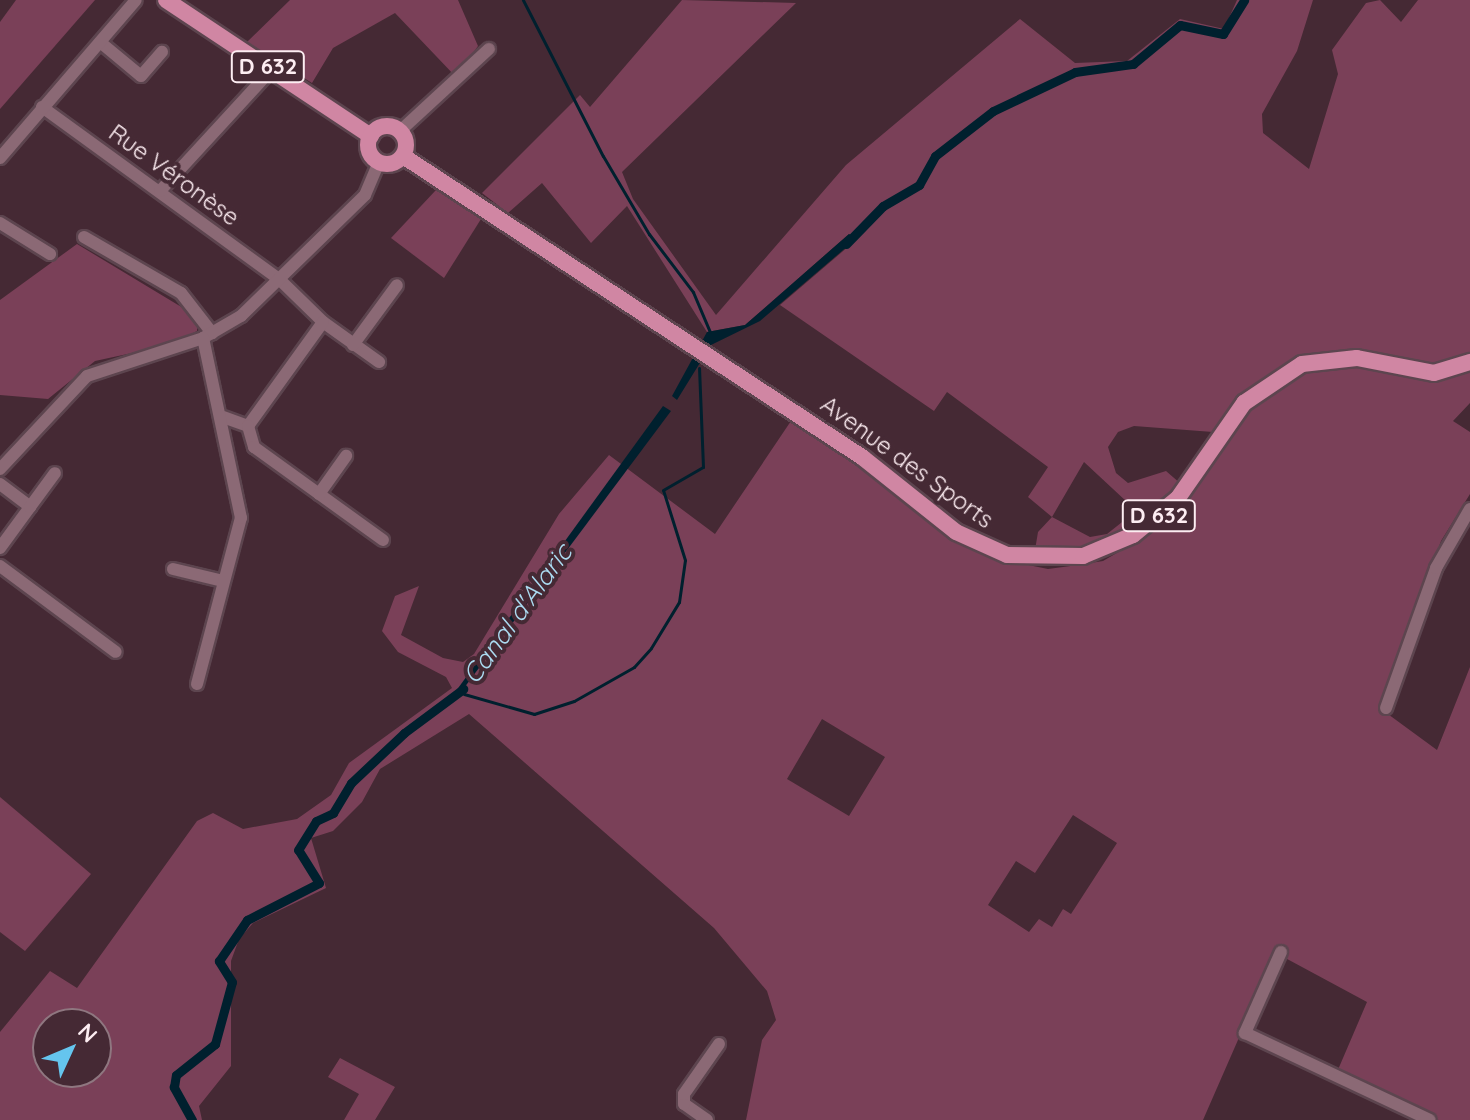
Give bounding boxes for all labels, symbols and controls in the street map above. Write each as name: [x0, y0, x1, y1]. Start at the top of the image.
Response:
road number: D 632: [230, 49, 306, 85]
street label: Rue Véronèse: [103, 118, 245, 232]
street label: Avenue des Sports: [815, 390, 999, 534]
road number: D 632: [1121, 498, 1197, 534]
water label: Canal d'Alaric: [456, 538, 578, 690]
north arrow: [32, 1008, 112, 1088]
text: N: [72, 1017, 104, 1048]

